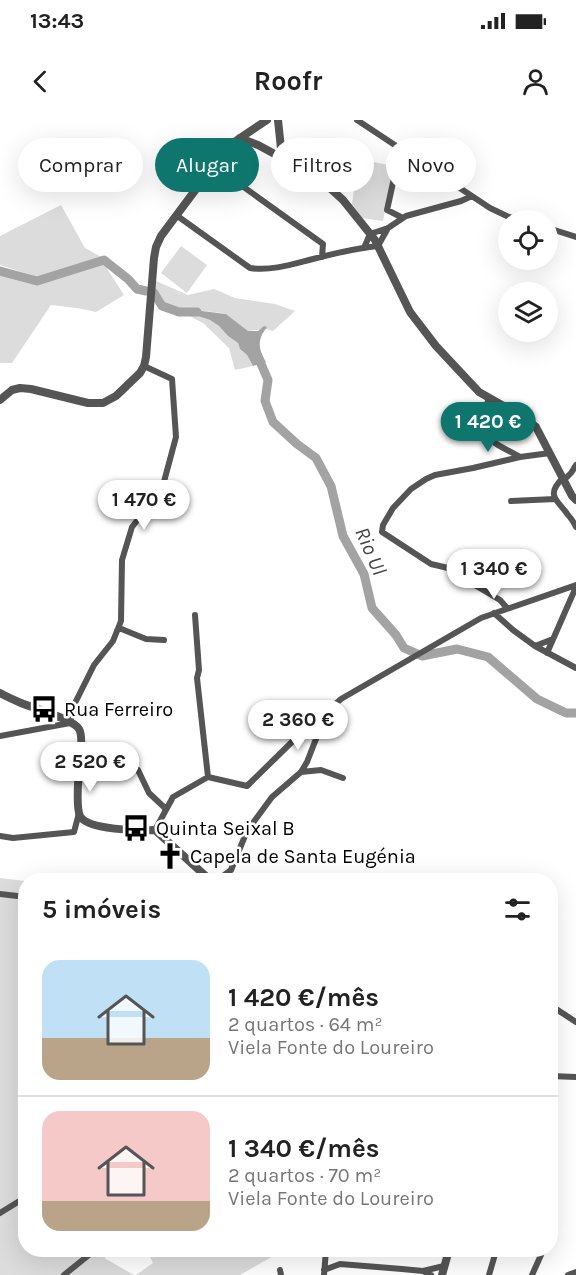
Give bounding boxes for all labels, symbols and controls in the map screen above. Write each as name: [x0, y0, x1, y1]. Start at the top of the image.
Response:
text: 13:43: [30, 8, 84, 34]
icon: back: [24, 65, 57, 98]
text: Roofr: [254, 65, 322, 97]
icon: person: [519, 65, 552, 98]
chip: Comprar: [18, 138, 143, 192]
chip: Alugar: [155, 138, 259, 192]
chip: Filtros: [271, 138, 374, 192]
chip: Novo: [386, 138, 476, 192]
map controls: [498, 210, 558, 342]
button: locate: [498, 210, 558, 270]
button: layers: [498, 282, 558, 342]
pin: 1 420 €: [433, 402, 543, 453]
text: 1 420 €: [455, 410, 521, 433]
pin: 1 470 €: [89, 480, 199, 531]
text: 1 470 €: [112, 488, 176, 511]
water label: Rio Ul: [350, 523, 392, 579]
pin: 1 340 €: [439, 549, 549, 600]
text: 1 340 €: [461, 557, 527, 580]
bus stop icon: Rua Ferreiro: [29, 694, 59, 724]
place label: Rua Ferreiro: [64, 698, 173, 721]
pin: 2 360 €: [243, 700, 353, 751]
text: 2 360 €: [262, 708, 334, 731]
pin: 2 520 €: [35, 742, 145, 793]
text: 2 520 €: [54, 750, 126, 773]
bus stop icon: Quinta Seixal B: [121, 813, 151, 843]
place label: Quinta Seixal B: [156, 817, 295, 840]
church icon: Capela de Santa Eugénia: [155, 841, 185, 871]
place label: Capela de Santa Eugénia: [190, 845, 416, 868]
icon: filters: [501, 893, 534, 926]
text: 5 imóveis: [42, 894, 161, 925]
text: 1 420 €/mês: [228, 982, 379, 1013]
icon: home: [90, 984, 162, 1056]
text: 2 quartos · 64 m²: [228, 1013, 383, 1036]
text: Viela Fonte do Loureiro: [228, 1036, 434, 1059]
text: 1 340 €/mês: [228, 1133, 379, 1164]
icon: home: [90, 1135, 162, 1207]
text: 2 quartos · 70 m²: [228, 1164, 381, 1187]
text: Viela Fonte do Loureiro: [228, 1187, 434, 1210]

